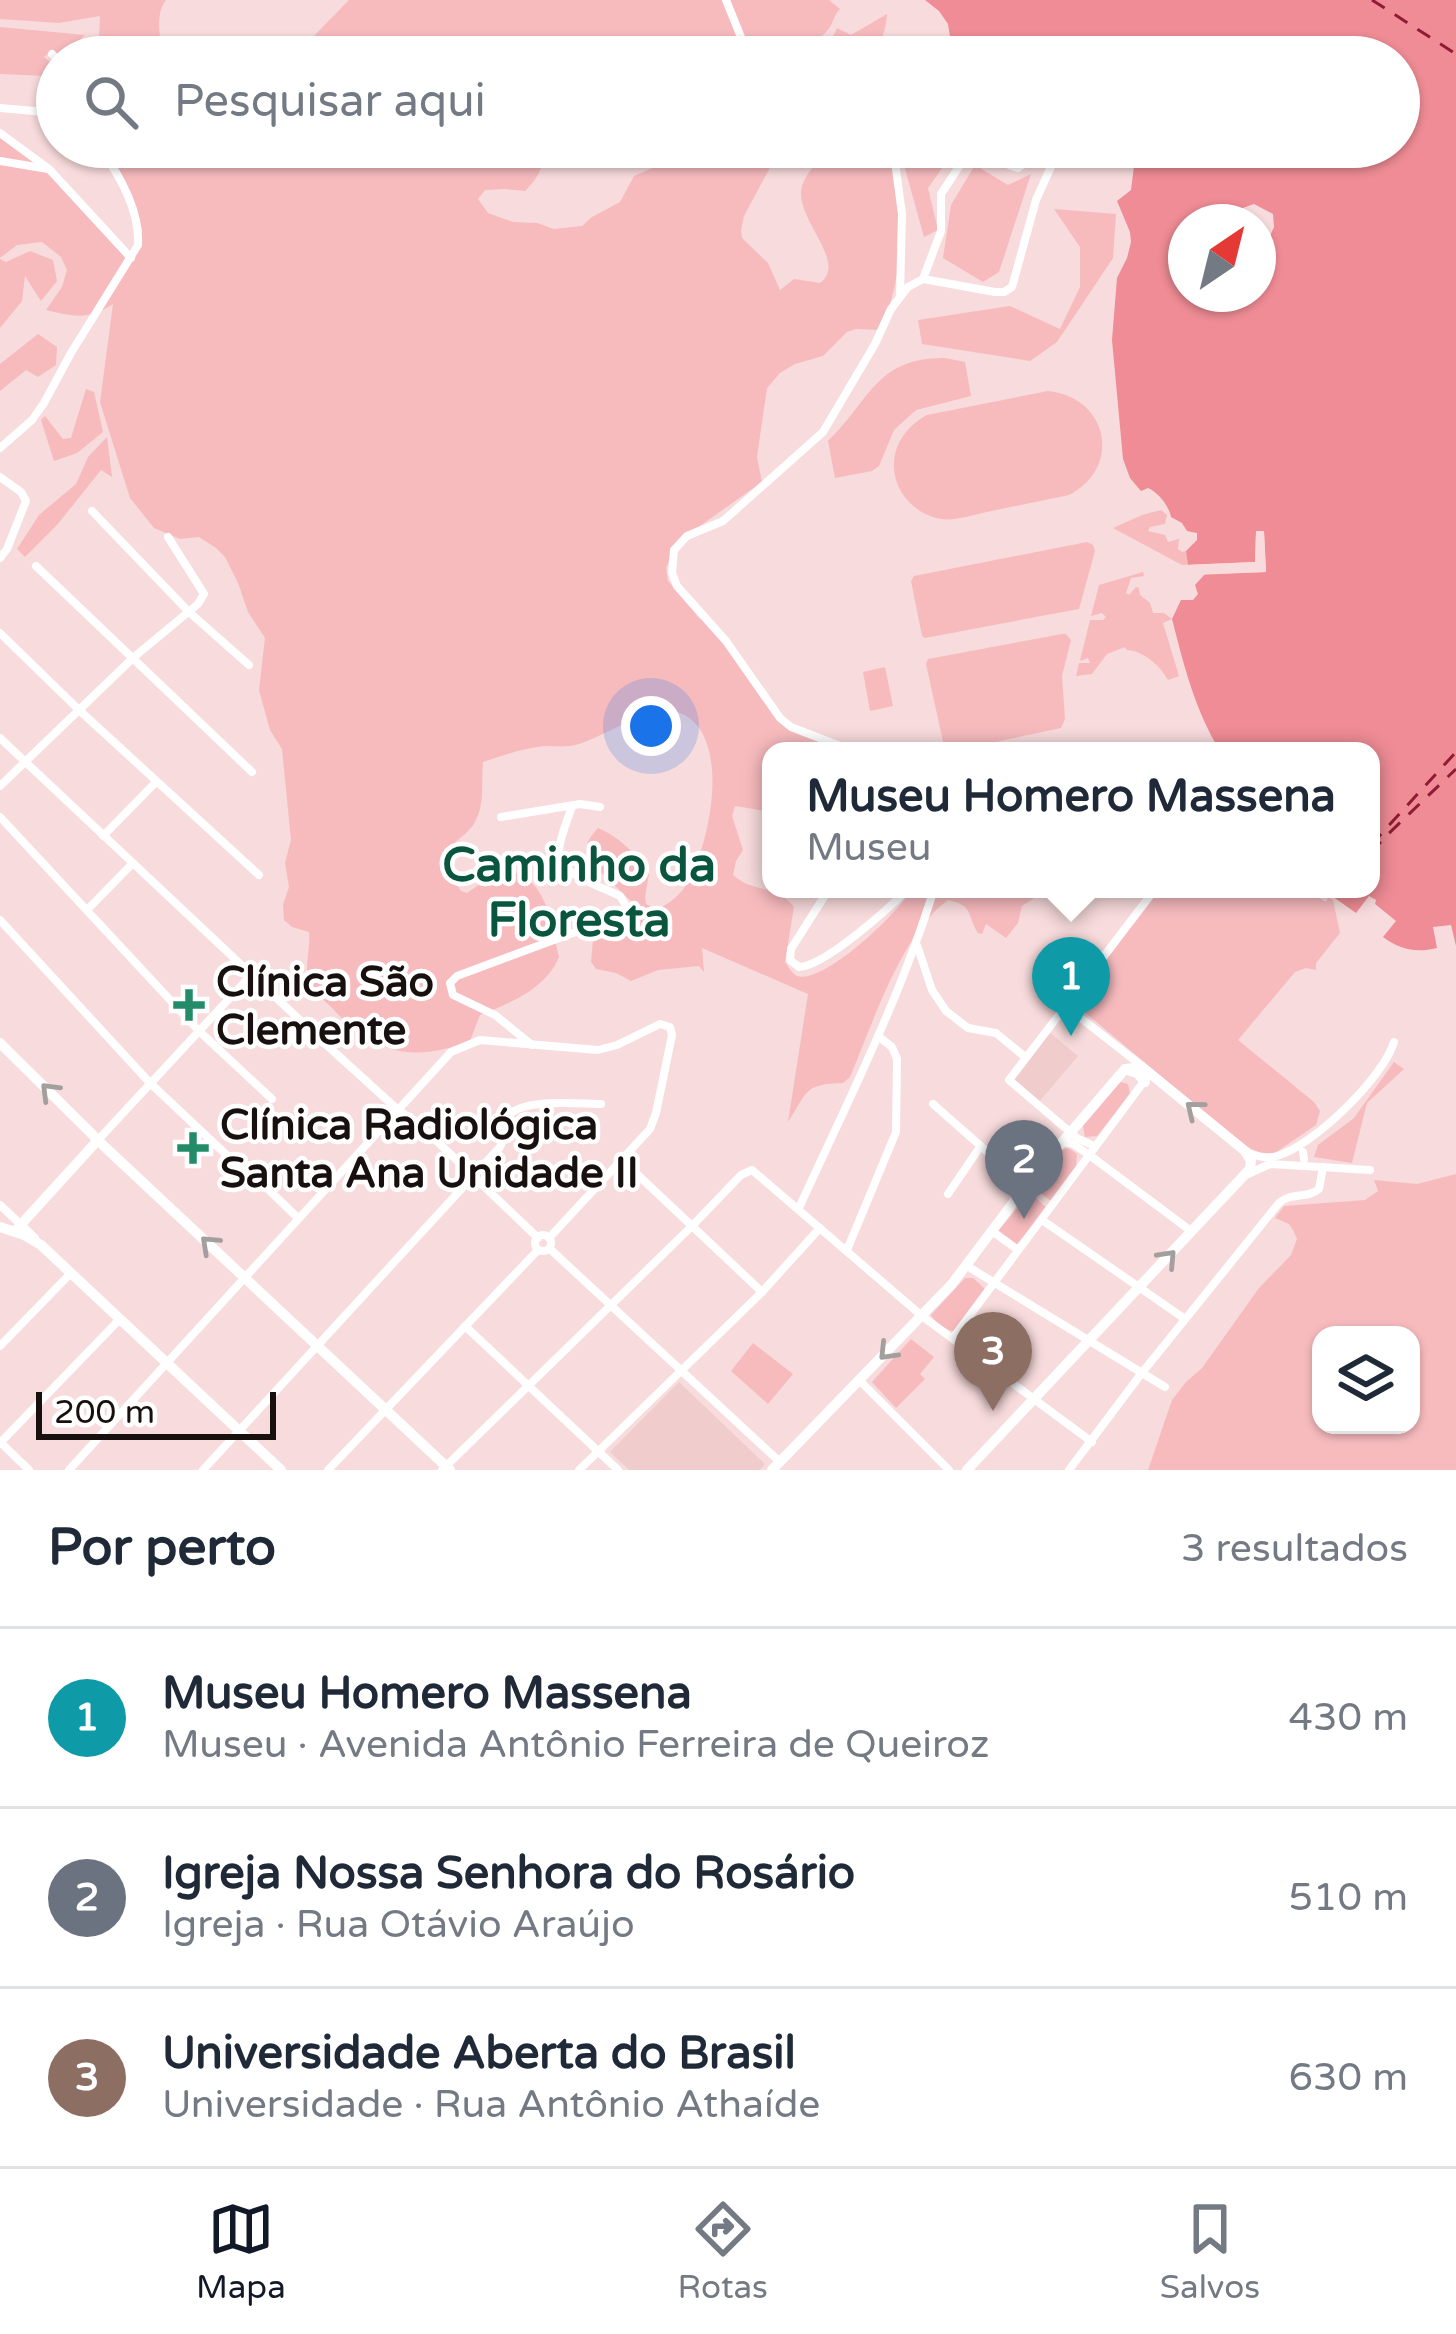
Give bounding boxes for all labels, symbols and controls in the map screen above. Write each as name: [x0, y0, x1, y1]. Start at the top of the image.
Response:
search box: [36, 36, 1420, 168]
icon: search: [78, 69, 144, 135]
text: Pesquisar aqui: [174, 75, 486, 129]
north arrow: [1168, 204, 1276, 312]
your location: [621, 696, 681, 756]
popup: [762, 742, 1380, 898]
text: Museu Homero Massena: [806, 770, 1336, 824]
text: Museu: [806, 824, 932, 871]
district label: Caminho da Floresta: [442, 837, 716, 950]
pin: 1: [1032, 937, 1110, 1036]
place label: Clínica São Clemente: [216, 957, 434, 1056]
marker: Clínica São Clemente: [173, 989, 205, 1021]
one-way arrow: [41, 1084, 63, 1106]
place label: Clínica Radiológica Santa Ana Unidade II: [220, 1100, 639, 1199]
one-way arrow: [1185, 1102, 1207, 1123]
pin: 2: [985, 1120, 1063, 1219]
marker: Clínica Radiológica Santa Ana Unidade II: [177, 1132, 209, 1164]
one-way arrow: [201, 1236, 222, 1258]
one-way arrow: [1153, 1251, 1175, 1272]
pin: 3: [954, 1312, 1032, 1411]
map controls: [1312, 1326, 1420, 1434]
button: layers: [1312, 1326, 1420, 1434]
one-way arrow: [880, 1338, 902, 1360]
scale bar: [36, 1386, 276, 1439]
text: 200 m: [54, 1393, 155, 1432]
text: Por perto: [48, 1517, 276, 1579]
text: 3 resultados: [1181, 1525, 1408, 1572]
text: Museu Homero Massena: [162, 1667, 692, 1721]
text: 1: [75, 1694, 99, 1741]
text: 430 m: [1289, 1694, 1408, 1741]
text: Museu · Avenida Antônio Ferreira de Queiroz: [162, 1721, 989, 1768]
text: Igreja Nossa Senhora do Rosário: [162, 1847, 855, 1901]
text: 2: [75, 1874, 99, 1921]
text: 510 m: [1289, 1874, 1408, 1921]
text: Igreja · Rua Otávio Araújo: [162, 1901, 635, 1948]
text: Universidade Aberta do Brasil: [162, 2027, 796, 2081]
text: 3: [75, 2054, 99, 2101]
text: 630 m: [1289, 2054, 1408, 2101]
text: Universidade · Rua Antônio Athaíde: [162, 2081, 820, 2128]
tab: Mapa: [196, 2196, 286, 2307]
tab: Rotas: [678, 2196, 768, 2307]
tab: Salvos: [1160, 2196, 1260, 2307]

